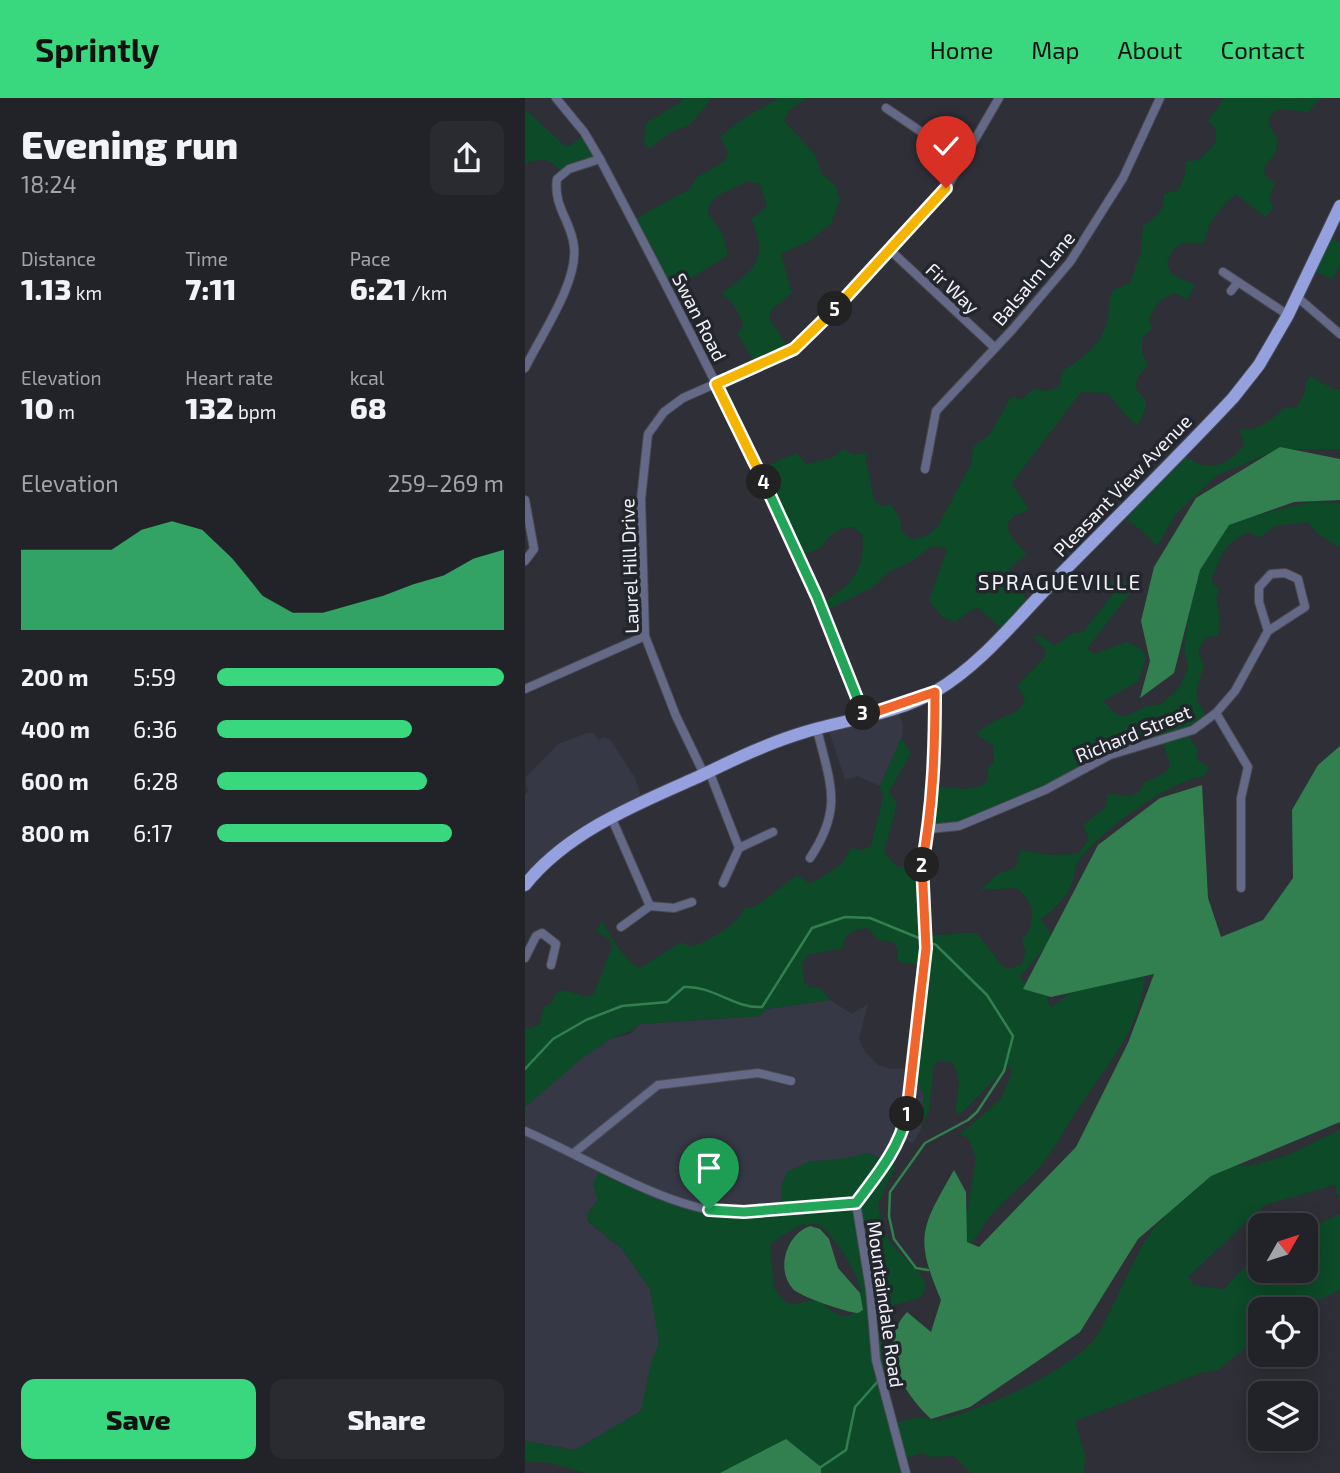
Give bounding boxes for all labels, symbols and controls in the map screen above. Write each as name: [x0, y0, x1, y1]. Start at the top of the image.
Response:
text: Sprintly: [35, 29, 159, 69]
text: Home: [930, 35, 993, 64]
text: Map: [1031, 35, 1079, 64]
text: About: [1117, 35, 1183, 64]
text: Contact: [1221, 35, 1305, 64]
pin: [916, 116, 976, 188]
text: Evening run: [21, 121, 238, 167]
button: share: [430, 121, 504, 195]
icon: check: [927, 127, 965, 165]
text: 18:24: [21, 170, 77, 198]
street label: Balsalm Lane: [987, 226, 1079, 330]
text: Distance: [21, 247, 96, 270]
text: Time: [185, 247, 228, 270]
text: Pace: [350, 247, 391, 270]
street label: Fir Way: [922, 258, 984, 318]
street label: Swan Road: [668, 269, 732, 365]
text: 1.13: [21, 270, 72, 306]
text: 7:11: [185, 270, 237, 306]
text: 6:21: [350, 270, 407, 306]
text: km: [72, 281, 102, 304]
text: /km: [407, 281, 447, 304]
pin: 5: [817, 292, 853, 326]
text: 5: [829, 297, 840, 320]
text: Elevation: [21, 366, 102, 389]
text: Heart rate: [185, 366, 273, 389]
text: kcal: [350, 366, 384, 389]
text: 10: [21, 389, 54, 425]
text: 132: [185, 389, 234, 425]
text: 68: [350, 389, 387, 425]
text: m: [54, 400, 75, 423]
text: bpm: [234, 400, 277, 423]
street label: Pleasant View Avenue: [1048, 409, 1196, 561]
pin: 4: [747, 464, 781, 500]
text: Elevation: [21, 469, 119, 497]
text: 259–269 m: [387, 469, 504, 497]
text: 4: [757, 470, 770, 493]
street label: Laurel Hill Drive: [615, 498, 643, 634]
district label: SPRAGUEVILLE: [978, 569, 1142, 594]
text: 200 m: [21, 663, 89, 691]
text: 5:59: [133, 663, 176, 691]
pin: 3: [845, 696, 881, 730]
street label: Richard Street: [1072, 699, 1194, 767]
text: 3: [857, 701, 868, 724]
text: 400 m: [21, 715, 90, 743]
text: 6:36: [133, 715, 178, 743]
text: 600 m: [21, 767, 89, 795]
text: 6:28: [133, 767, 178, 795]
text: 800 m: [21, 819, 90, 847]
text: 6:17: [133, 819, 173, 847]
pin: 2: [905, 848, 939, 882]
text: 2: [916, 853, 927, 876]
pin: 1: [889, 1096, 925, 1132]
text: 1: [902, 1102, 911, 1125]
pin: [679, 1138, 739, 1210]
icon: arrive: [690, 1149, 728, 1187]
north arrow: [1248, 1213, 1318, 1283]
map controls: [1248, 1213, 1318, 1451]
street label: Mountaindale Road: [863, 1219, 909, 1389]
button: locate: [1248, 1297, 1318, 1367]
button: Save: [21, 1379, 256, 1459]
button: Share: [270, 1379, 504, 1459]
button: layers: [1248, 1381, 1318, 1451]

